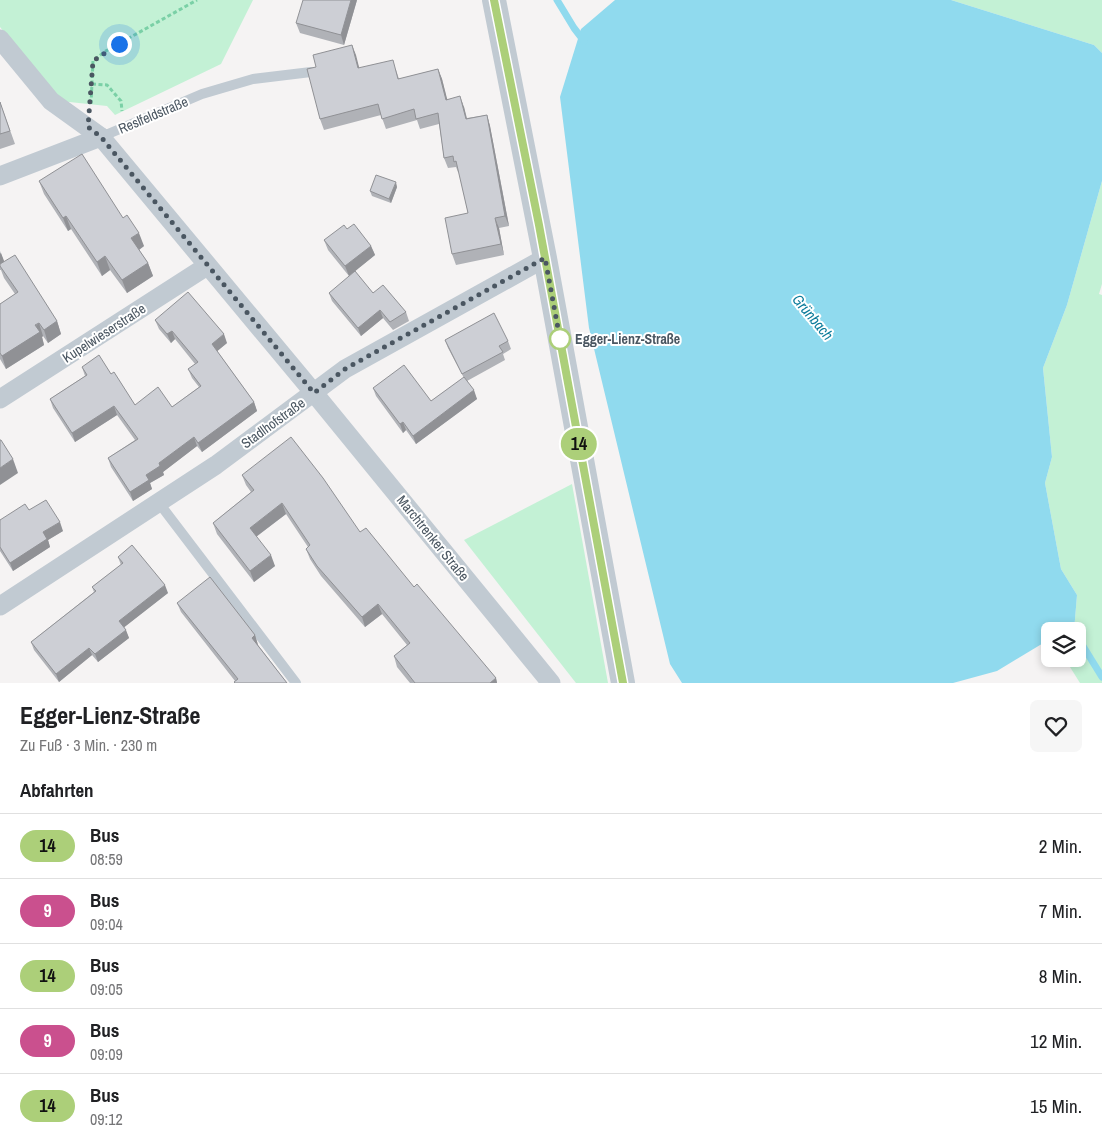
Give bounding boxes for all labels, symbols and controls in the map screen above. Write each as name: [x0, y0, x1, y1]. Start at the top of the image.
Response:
your location: [107, 32, 132, 57]
street label: Reslfeldstraße: [115, 92, 191, 138]
water label: Grünbach: [788, 290, 839, 345]
street label: Kupelwieserstraße: [59, 299, 149, 367]
marker: Egger-Lienz-Straße: [549, 328, 571, 350]
place label: Egger-Lienz-Straße: [575, 330, 680, 348]
street label: Stadlhofstraße: [238, 394, 308, 452]
line badge: 14: [556, 428, 602, 460]
text: 14: [571, 431, 587, 456]
street label: Marchtrenker Straße: [393, 491, 473, 585]
map controls: [1041, 622, 1086, 667]
button: layers: [1041, 622, 1086, 667]
text: Egger-Lienz-Straße: [20, 699, 200, 731]
button: heart: [1030, 700, 1082, 752]
text: Zu Fuß · 3 Min. · 230 m: [20, 734, 157, 756]
text: Abfahrten: [20, 777, 94, 803]
text: Bus: [90, 822, 119, 848]
text: 14: [39, 833, 56, 858]
text: 2 Min.: [1039, 833, 1082, 859]
text: 08:59: [90, 848, 123, 870]
text: Bus: [90, 887, 119, 913]
text: 9: [43, 898, 52, 923]
text: 7 Min.: [1039, 898, 1082, 924]
text: 09:04: [90, 913, 123, 935]
text: Bus: [90, 952, 119, 978]
text: 14: [39, 963, 56, 988]
text: 8 Min.: [1039, 963, 1082, 989]
text: 09:05: [90, 978, 123, 1000]
text: Bus: [90, 1017, 119, 1043]
text: 9: [43, 1028, 52, 1053]
text: 12 Min.: [1030, 1028, 1082, 1054]
text: 09:09: [90, 1043, 123, 1065]
text: Bus: [90, 1082, 119, 1108]
text: 14: [39, 1093, 56, 1118]
text: 15 Min.: [1030, 1093, 1082, 1119]
text: 09:12: [90, 1108, 123, 1130]

